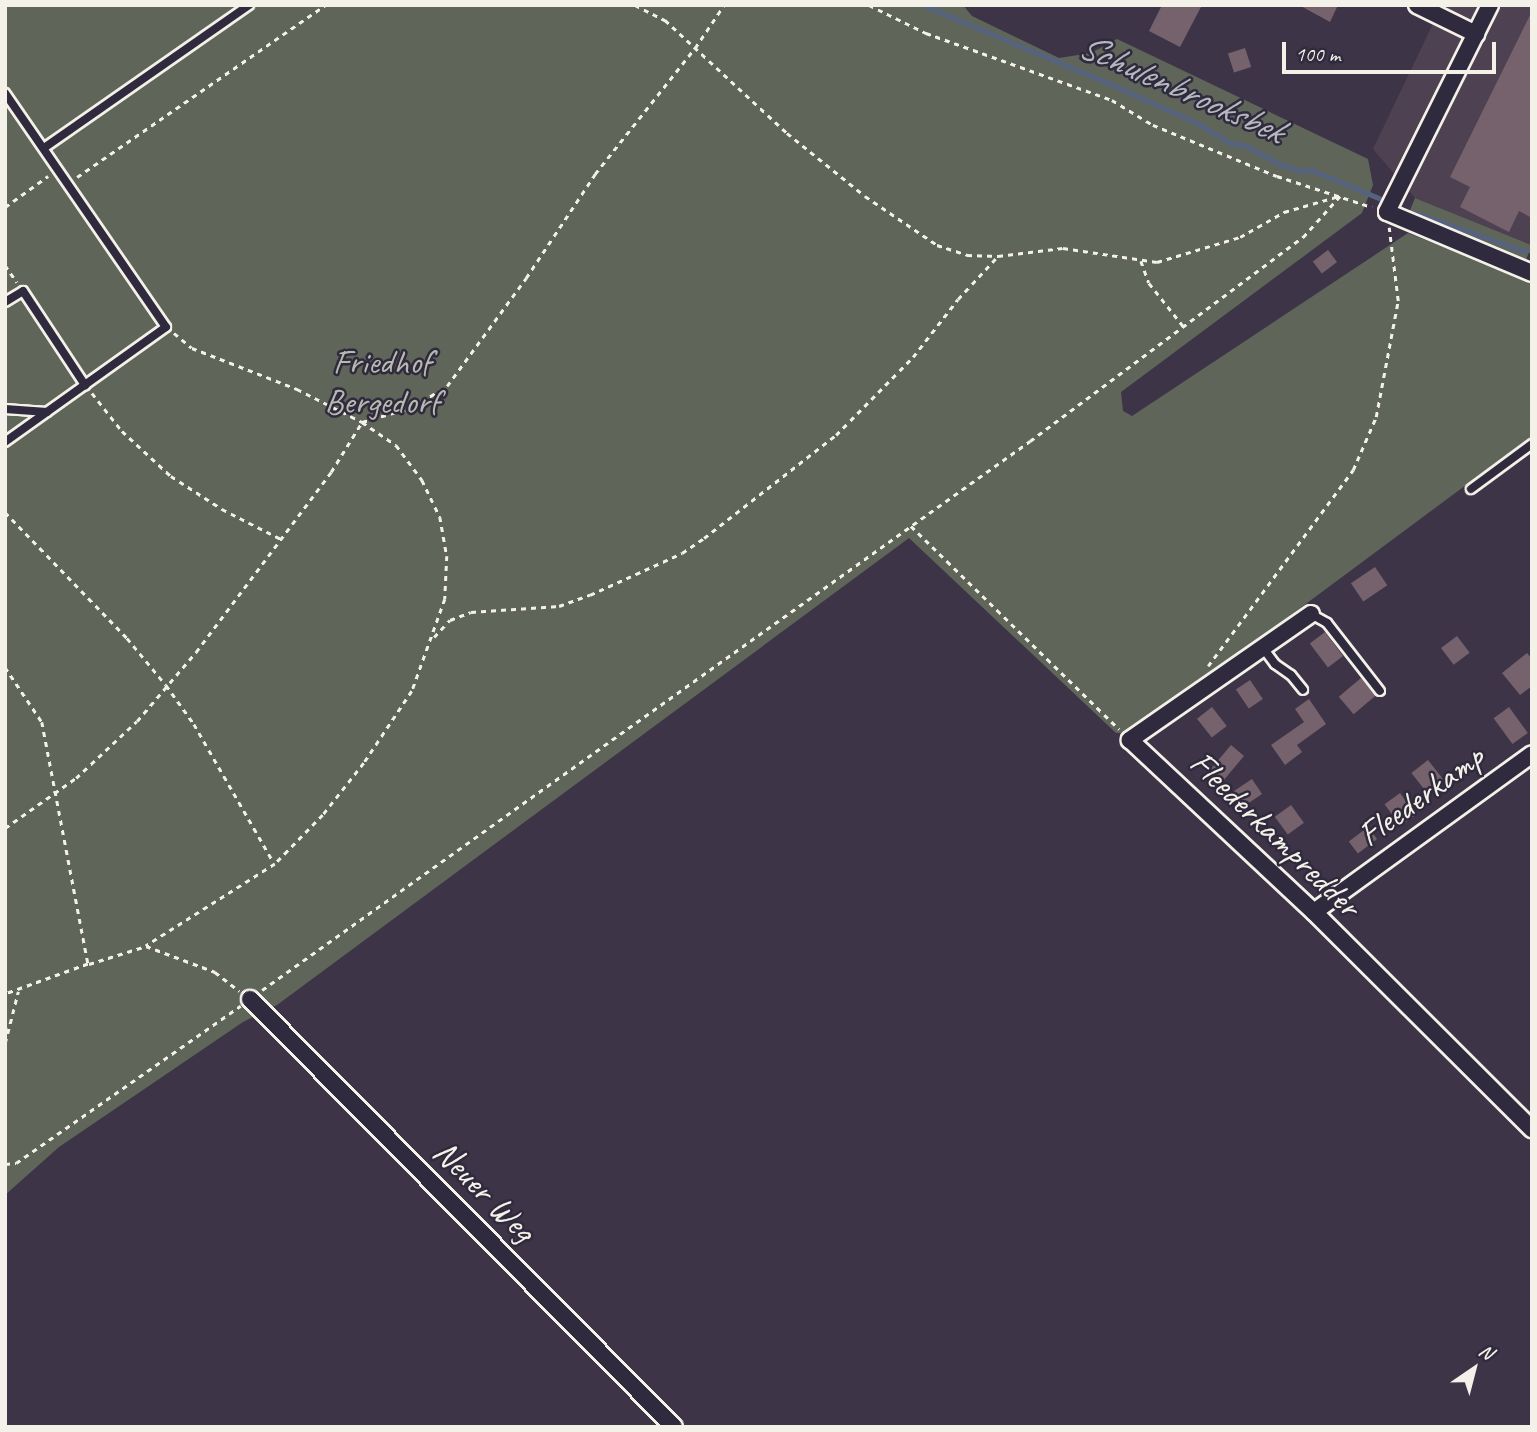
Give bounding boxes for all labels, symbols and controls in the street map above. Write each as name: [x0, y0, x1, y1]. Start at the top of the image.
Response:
water label: Schulenbrooksbek: [1072, 23, 1290, 153]
scale bar: [1285, 28, 1498, 72]
text: 100 m: [1295, 41, 1340, 67]
park label: Friedhof Bergedorf: [325, 341, 439, 423]
street label: Fleederkamp: [1350, 736, 1492, 856]
street label: Fleederkampredder: [1181, 742, 1369, 926]
street label: Neuer Weg: [424, 1131, 544, 1251]
north arrow: [1439, 1334, 1509, 1404]
text: N: [1474, 1339, 1498, 1365]

